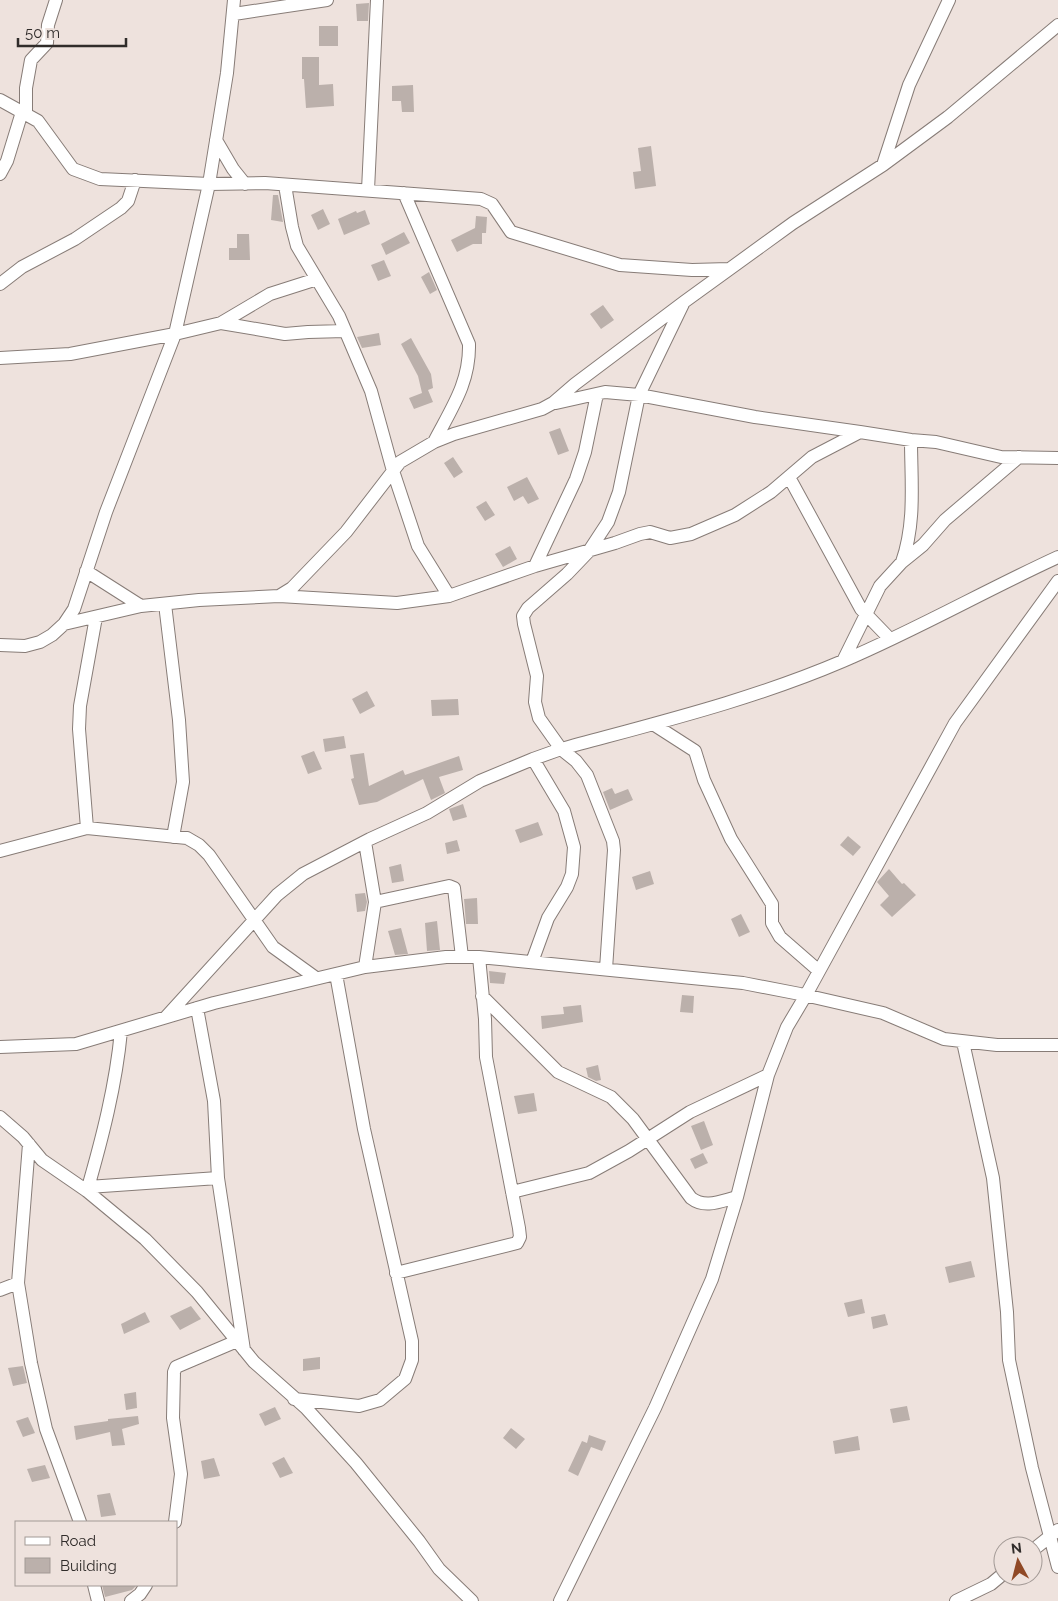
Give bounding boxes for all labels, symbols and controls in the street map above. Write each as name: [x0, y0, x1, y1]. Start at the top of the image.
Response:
scale bar: [18, 15, 125, 47]
text: 50 m: [25, 24, 60, 42]
legend: [15, 1521, 178, 1586]
text: Road: [60, 1532, 96, 1550]
north arrow: [993, 1536, 1043, 1586]
text: N: [1010, 1540, 1023, 1557]
text: Building: [60, 1557, 117, 1575]

